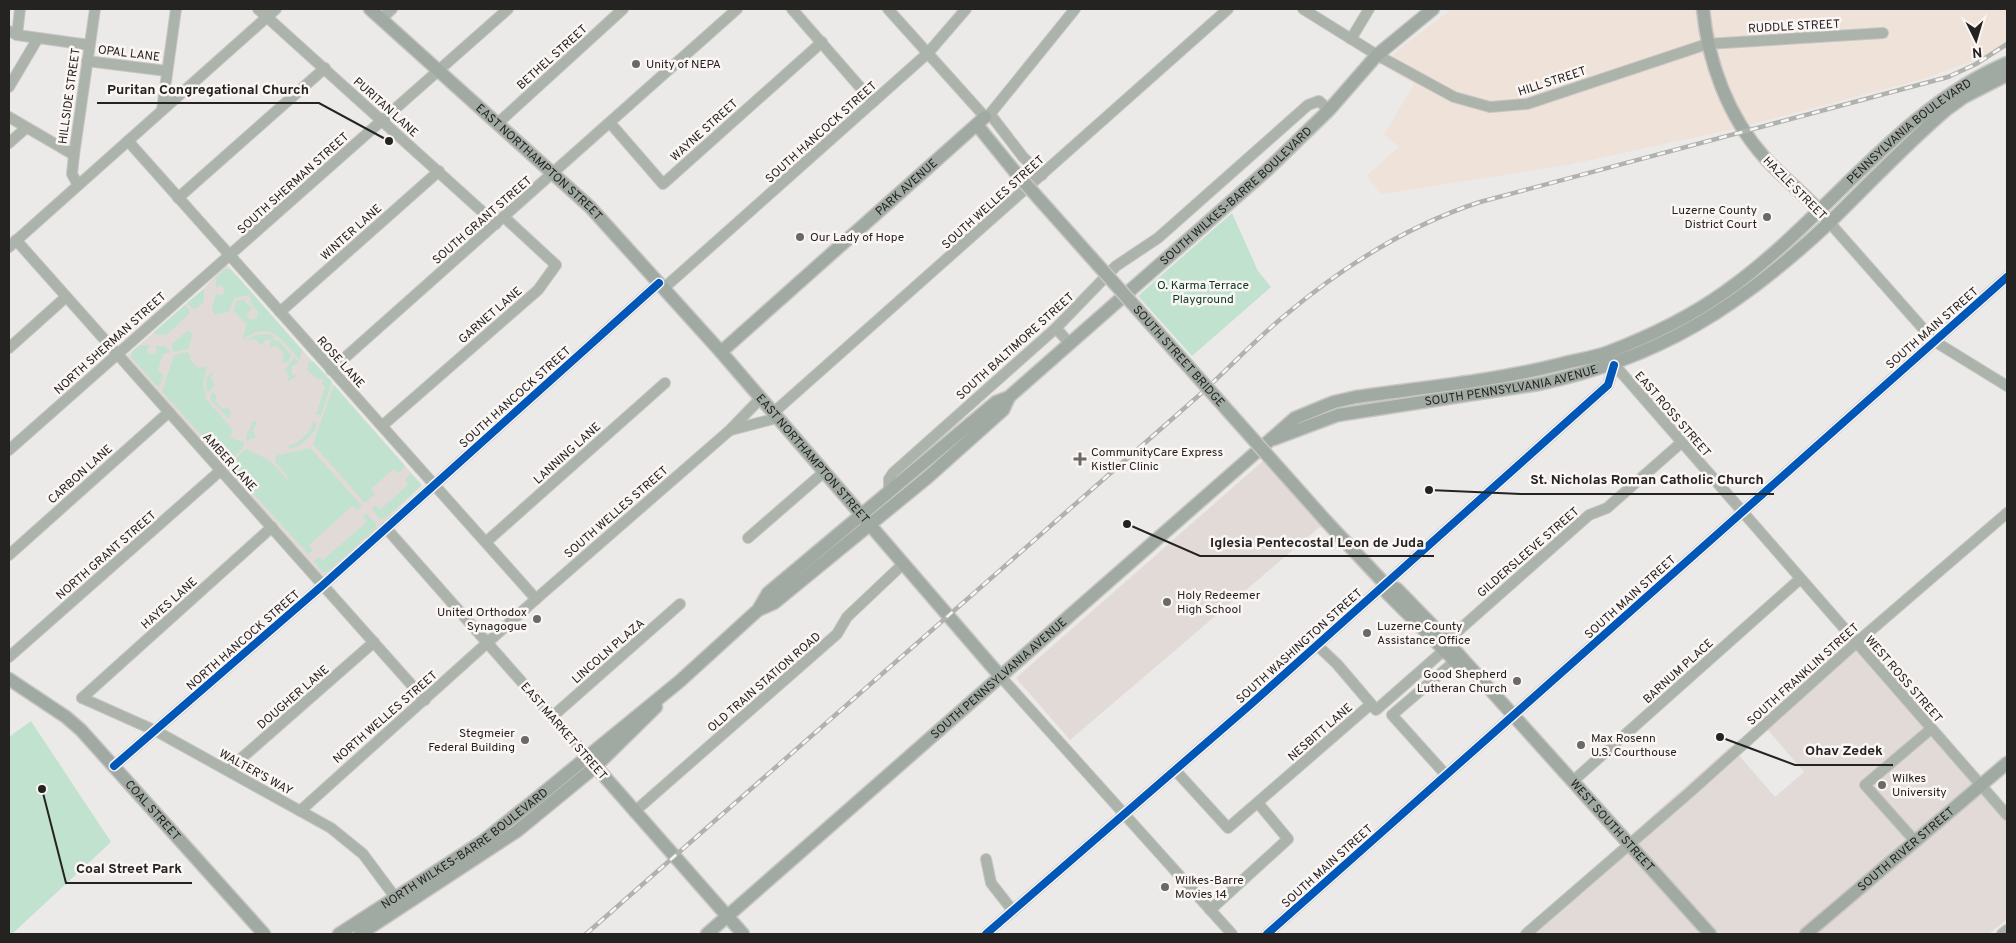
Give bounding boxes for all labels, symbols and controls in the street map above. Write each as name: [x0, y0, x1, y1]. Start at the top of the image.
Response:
north arrow: [1951, 15, 2001, 65]
street label: RUDDLE STREET: [1748, 17, 1841, 37]
street label: BETHEL STREET: [514, 22, 591, 94]
street label: OPAL LANE: [97, 42, 161, 66]
text: N: [1971, 43, 1983, 60]
street label: HILLSIDE STREET: [55, 47, 85, 145]
place label: Unity of NEPA: [646, 57, 721, 73]
marker: Unity of NEPA: [630, 58, 642, 70]
street label: HILL STREET: [1516, 63, 1588, 101]
callout: Puritan Congregational Church: [97, 74, 319, 103]
street label: PURITAN LANE: [349, 74, 421, 141]
street label: PENNSYLVANIA BOULEVARD: [1844, 76, 1975, 188]
street label: SOUTH HANCOCK STREET: [762, 78, 881, 187]
text: Puritan Congregational Church: [107, 82, 309, 99]
street label: WAYNE STREET: [667, 96, 742, 165]
street label: EAST NORTHAMPTON STREET: [472, 101, 605, 224]
street label: SOUTH WILKES-BARRE BOULEVARD: [1157, 124, 1316, 270]
street label: SOUTH SHERMAN STREET: [235, 129, 353, 238]
street label: SOUTH WELLES STREET: [939, 152, 1048, 253]
street label: HAZLE STREET: [1759, 153, 1830, 224]
street label: PARK AVENUE: [872, 156, 941, 220]
street label: SOUTH GRANT STREET: [429, 173, 536, 269]
street label: WINTER LANE: [318, 201, 386, 264]
place label: Luzerne County District Court: [1672, 203, 1757, 233]
marker: Luzerne County District Court: [1761, 211, 1773, 223]
place label: Our Lady of Hope: [810, 230, 904, 246]
marker: Our Lady of Hope: [794, 231, 806, 243]
park label: O. Karma Terrace Playground: [1157, 278, 1249, 308]
street label: GARNET LANE: [455, 284, 526, 348]
street label: SOUTH MAIN STREET: [1883, 284, 1982, 373]
street label: NORTH SHERMAN STREET: [51, 289, 170, 398]
street label: SOUTH BALTIMORE STREET: [953, 289, 1078, 404]
street label: SOUTH STREET BRIDGE: [1129, 302, 1228, 411]
street label: ROSE LANE: [313, 333, 368, 392]
street label: SOUTH HANCOCK STREET: [456, 343, 575, 452]
street label: SOUTH PENNSYLVANIA AVENUE: [1424, 362, 1600, 411]
street label: EAST ROSS STREET: [1631, 368, 1714, 461]
street label: EAST NORTHAMPTON STREET: [752, 391, 872, 527]
street label: LANNING LANE: [531, 419, 605, 488]
street label: AMBER LANE: [199, 430, 260, 495]
street label: CARBON LANE: [45, 441, 116, 508]
place label: CommunityCare Express Kistler Clinic: [1091, 445, 1223, 475]
marker: CommunityCare Express Kistler Clinic: [1073, 452, 1087, 466]
street label: SOUTH WELLES STREET: [561, 463, 672, 562]
callout: St. Nicholas Roman Catholic Church: [1521, 465, 1774, 494]
text: St. Nicholas Roman Catholic Church: [1530, 472, 1764, 489]
street label: GILDERSLEEVE STREET: [1474, 504, 1583, 601]
street label: NORTH GRANT STREET: [53, 508, 160, 604]
callout: Iglesia Pentecostal Leon de Juda: [1200, 527, 1434, 556]
text: Iglesia Pentecostal Leon de Juda: [1210, 535, 1424, 552]
street label: SOUTH MAIN STREET: [1582, 552, 1680, 643]
street label: HAYES LANE: [138, 574, 201, 633]
street label: SOUTH WASHINGTON STREET: [1233, 586, 1366, 708]
street label: NORTH HANCOCK STREET: [183, 587, 304, 695]
place label: Holy Redeemer High School: [1177, 588, 1261, 618]
marker: Holy Redeemer High School: [1161, 596, 1173, 608]
place label: United Orthodox Synagogue: [437, 605, 527, 635]
marker: United Orthodox Synagogue: [531, 613, 543, 625]
street label: SOUTH PENNSYLVANIA AVENUE: [928, 615, 1071, 743]
street label: LINCOLN PLAZA: [569, 616, 648, 688]
place label: Luzerne County Assistance Office: [1377, 619, 1471, 649]
street label: SOUTH FRANKLIN STREET: [1744, 620, 1863, 729]
marker: Luzerne County Assistance Office: [1361, 627, 1373, 639]
street label: OLD TRAIN STATION ROAD: [705, 629, 825, 736]
street label: WEST ROSS STREET: [1861, 633, 1946, 727]
street label: BARNUM PLACE: [1640, 636, 1717, 708]
street label: DOUGHER LANE: [254, 662, 333, 733]
place label: Good Shepherd Lutheran Church: [1417, 667, 1507, 697]
street label: NORTH WELLES STREET: [330, 668, 441, 768]
marker: Good Shepherd Lutheran Church: [1511, 675, 1523, 687]
street label: EAST MARKET STREET: [516, 679, 610, 784]
street label: NESBITT LANE: [1285, 700, 1356, 765]
place label: Stegmeier Federal Building: [428, 726, 515, 756]
place label: Max Rosenn U.S. Courthouse: [1591, 731, 1677, 761]
marker: Stegmeier Federal Building: [519, 734, 531, 746]
callout: Ohav Zedek: [1795, 736, 1893, 765]
marker: Max Rosenn U.S. Courthouse: [1575, 739, 1587, 751]
text: Ohav Zedek: [1805, 743, 1883, 760]
street label: WALTER'S WAY: [216, 746, 295, 800]
place label: Wilkes University: [1892, 771, 1947, 801]
street label: WEST SOUTH STREET: [1566, 776, 1657, 876]
street label: COAL STREET: [121, 777, 184, 845]
marker: Wilkes University: [1876, 779, 1888, 791]
street label: NORTH WILKES-BARRE BOULEVARD: [379, 785, 552, 914]
street label: SOUTH RIVER STREET: [1855, 804, 1958, 896]
street label: SOUTH MAIN STREET: [1279, 821, 1377, 912]
callout: Coal Street Park: [66, 854, 192, 883]
text: Coal Street Park: [76, 861, 182, 878]
place label: Wilkes-Barre Movies 14: [1175, 873, 1244, 903]
marker: Wilkes-Barre Movies 14: [1159, 881, 1171, 893]

